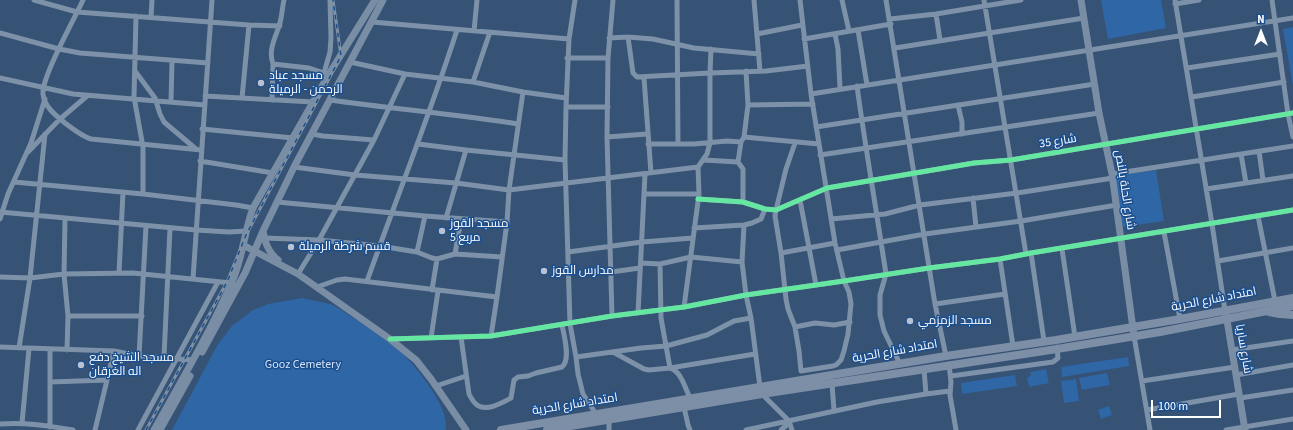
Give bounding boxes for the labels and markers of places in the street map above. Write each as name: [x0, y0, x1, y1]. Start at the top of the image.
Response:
place label: مسجد عباد الرحمن - الرميلة: [269, 69, 343, 97]
marker: مسجد عباد الرحمن - الرميلة: [256, 78, 266, 88]
place label: مسجد القوز مربع 5: [450, 217, 508, 245]
marker: مسجد القوز مربع 5: [437, 226, 447, 236]
place label: قسم شرطة الرميلة: [299, 240, 390, 254]
marker: قسم شرطة الرميلة: [286, 242, 296, 252]
place label: مدارس القوز: [552, 264, 614, 278]
marker: مدارس القوز: [539, 266, 549, 276]
place label: مسجد الزمزمي: [918, 314, 992, 328]
marker: مسجد الزمزمي: [905, 316, 915, 326]
place label: مسجد الشيخ دفع اله الغرقان: [89, 351, 174, 379]
marker: مسجد الشيخ دفع اله الغرقان: [76, 360, 86, 370]

